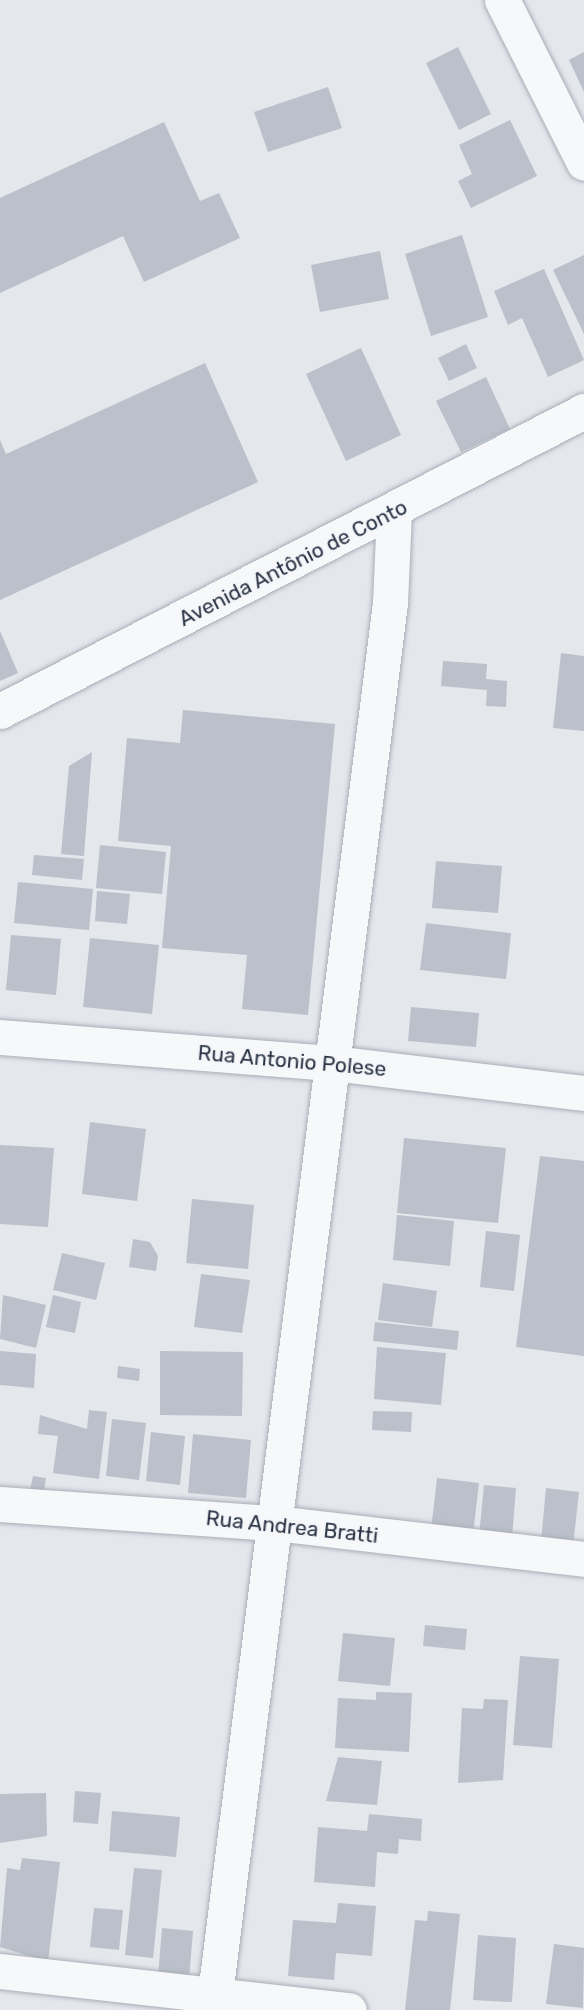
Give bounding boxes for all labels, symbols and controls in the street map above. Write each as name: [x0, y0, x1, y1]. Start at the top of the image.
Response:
street label: Avenida Antônio de Conto: [174, 494, 412, 632]
street label: Rua Antonio Polese: [196, 1040, 388, 1082]
street label: Rua Andrea Bratti: [204, 1505, 380, 1549]

